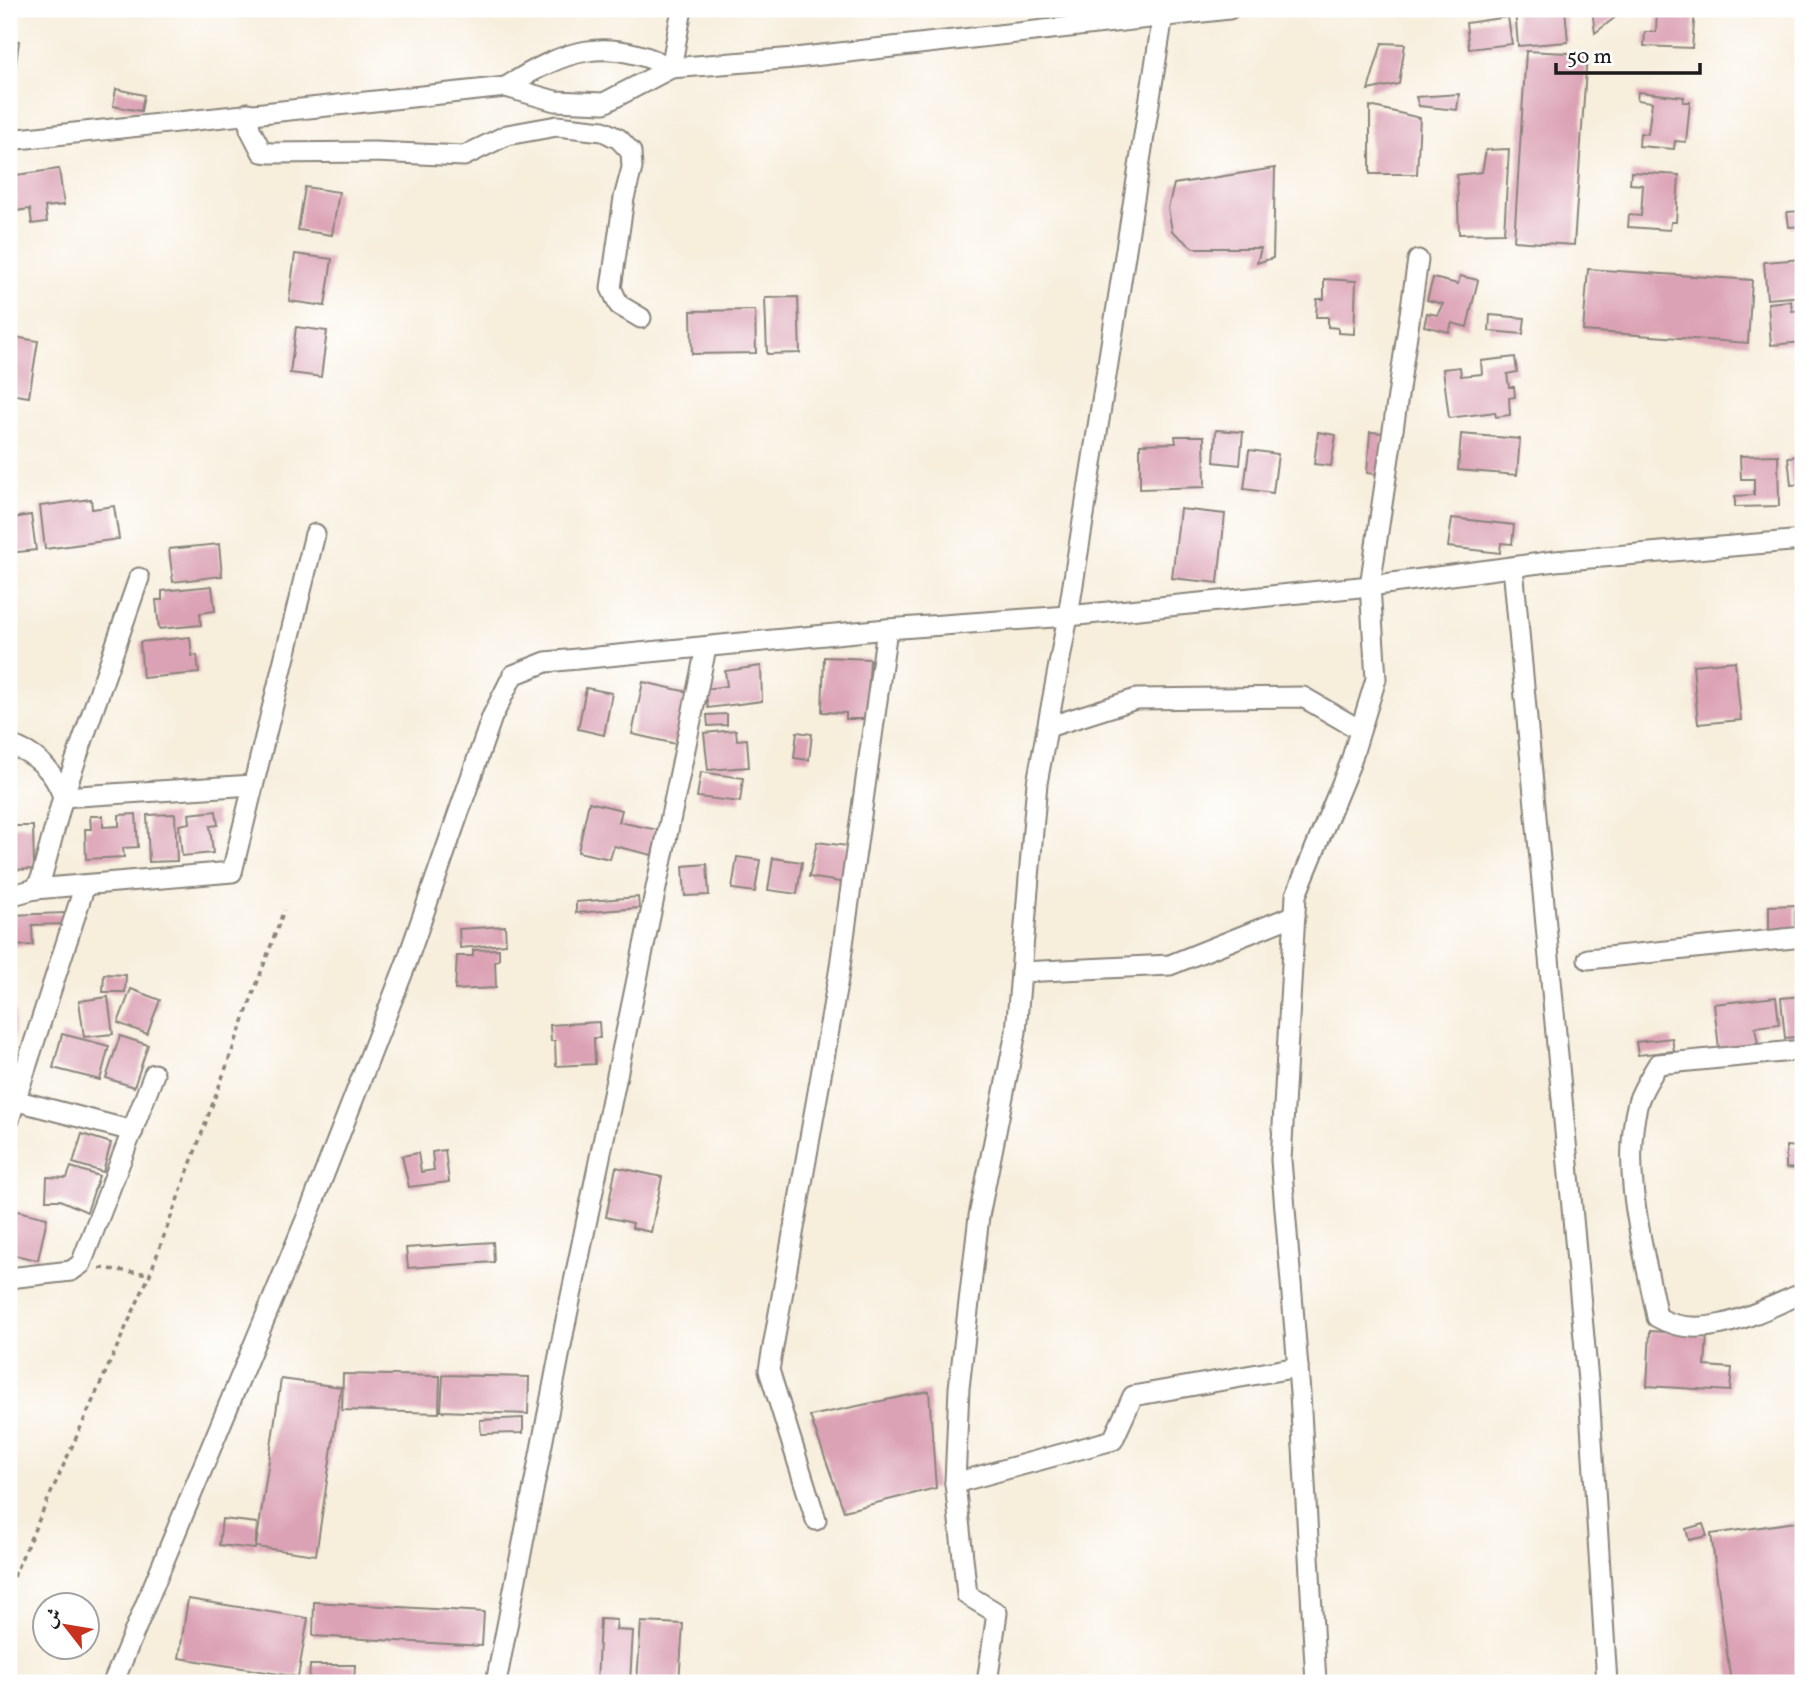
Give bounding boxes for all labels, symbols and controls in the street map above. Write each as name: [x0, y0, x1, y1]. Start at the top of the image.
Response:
scale bar: [1556, 32, 1700, 76]
text: 50 m: [1567, 43, 1612, 72]
north arrow: [32, 1590, 102, 1660]
text: ش: [37, 1603, 69, 1633]

